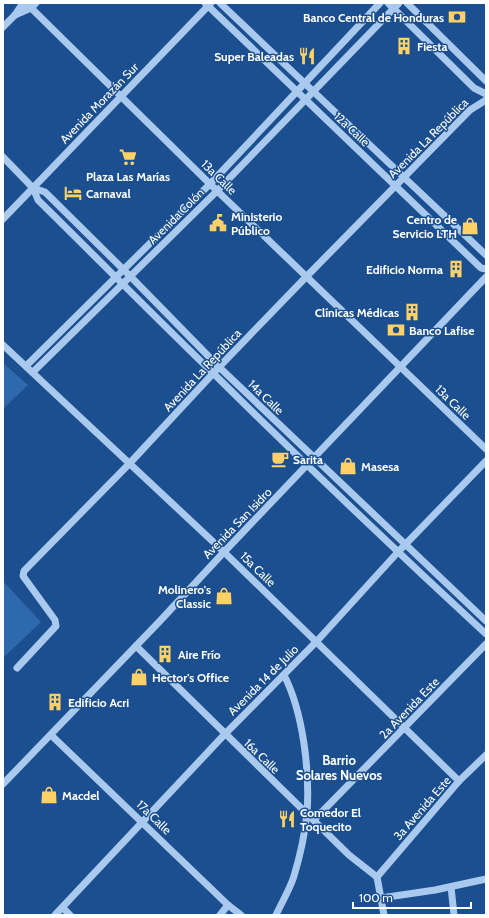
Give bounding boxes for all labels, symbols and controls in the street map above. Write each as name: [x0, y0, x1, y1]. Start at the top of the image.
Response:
bank icon: Banco Central de Honduras: [447, 7, 467, 27]
place label: Banco Central de Honduras: [303, 10, 444, 25]
building icon: Fiesta: [394, 36, 414, 56]
place label: Fiesta: [417, 39, 447, 54]
restaurant icon: Super Baleadas: [297, 46, 317, 66]
place label: Super Baleadas: [214, 49, 294, 64]
street label: Avenida Morazán Sur: [57, 59, 142, 147]
street label: Avenida La República: [385, 95, 471, 181]
street label: 12a Calle: [331, 109, 373, 149]
supermarket icon: Plaza Las Marías: [118, 147, 138, 167]
street label: 13a Calle: [198, 156, 240, 198]
place label: Plaza Las Marías: [86, 169, 170, 184]
hotel icon: Carnaval: [63, 183, 83, 203]
street label: Avenida Colón: [145, 185, 207, 247]
place label: Carnaval: [86, 186, 131, 201]
place label: Ministerio Público: [231, 209, 282, 238]
place label: Centro de Servicio LTH: [393, 212, 457, 241]
public building icon: Ministerio Público: [208, 213, 228, 233]
shop icon: Centro de Servicio LTH: [460, 216, 480, 236]
building icon: Edificio Norma: [446, 259, 466, 279]
place label: Edificio Norma: [366, 262, 443, 277]
building icon: Clínicas Médicas: [402, 302, 422, 322]
place label: Clínicas Médicas: [315, 305, 399, 320]
bank icon: Banco Lafise: [386, 320, 406, 340]
place label: Banco Lafise: [409, 323, 474, 338]
street label: Avenida La República: [160, 326, 244, 414]
street label: 14a Calle: [245, 376, 287, 418]
street label: 13a Calle: [432, 381, 474, 423]
cafe icon: Sarita: [270, 449, 290, 469]
place label: Sarita: [293, 452, 323, 467]
shop icon: Masesa: [338, 456, 358, 476]
place label: Masesa: [361, 459, 399, 474]
street label: Avenida San Isidro: [199, 484, 275, 562]
street label: 15a Calle: [237, 548, 279, 590]
place label: Molinero's Classic: [158, 582, 212, 611]
shop icon: Molinero's Classic: [214, 586, 234, 606]
street label: Avenida 14 de Julio: [225, 641, 302, 718]
building icon: Aire Frío: [155, 644, 175, 664]
place label: Aire Frío: [178, 647, 221, 662]
shop icon: Hector's Office: [129, 667, 149, 687]
place label: Hector's Office: [152, 670, 229, 685]
street label: 2a Avenida Este: [376, 674, 442, 742]
building icon: Edificio Acri: [45, 692, 65, 712]
place label: Edificio Acri: [68, 695, 129, 710]
street label: 16a Calle: [241, 735, 283, 777]
district label: Barrio Solares Nuevos: [296, 752, 383, 783]
street label: 3a Avenida Este: [390, 773, 454, 843]
shop icon: Macdel: [39, 785, 59, 805]
place label: Macdel: [62, 788, 100, 803]
street label: 17a Calle: [133, 797, 175, 837]
place label: Comedor El Toquecito: [300, 805, 361, 834]
restaurant icon: Comedor El Toquecito: [277, 809, 297, 829]
scale bar: [353, 884, 471, 910]
text: 100 m: [359, 890, 393, 905]

